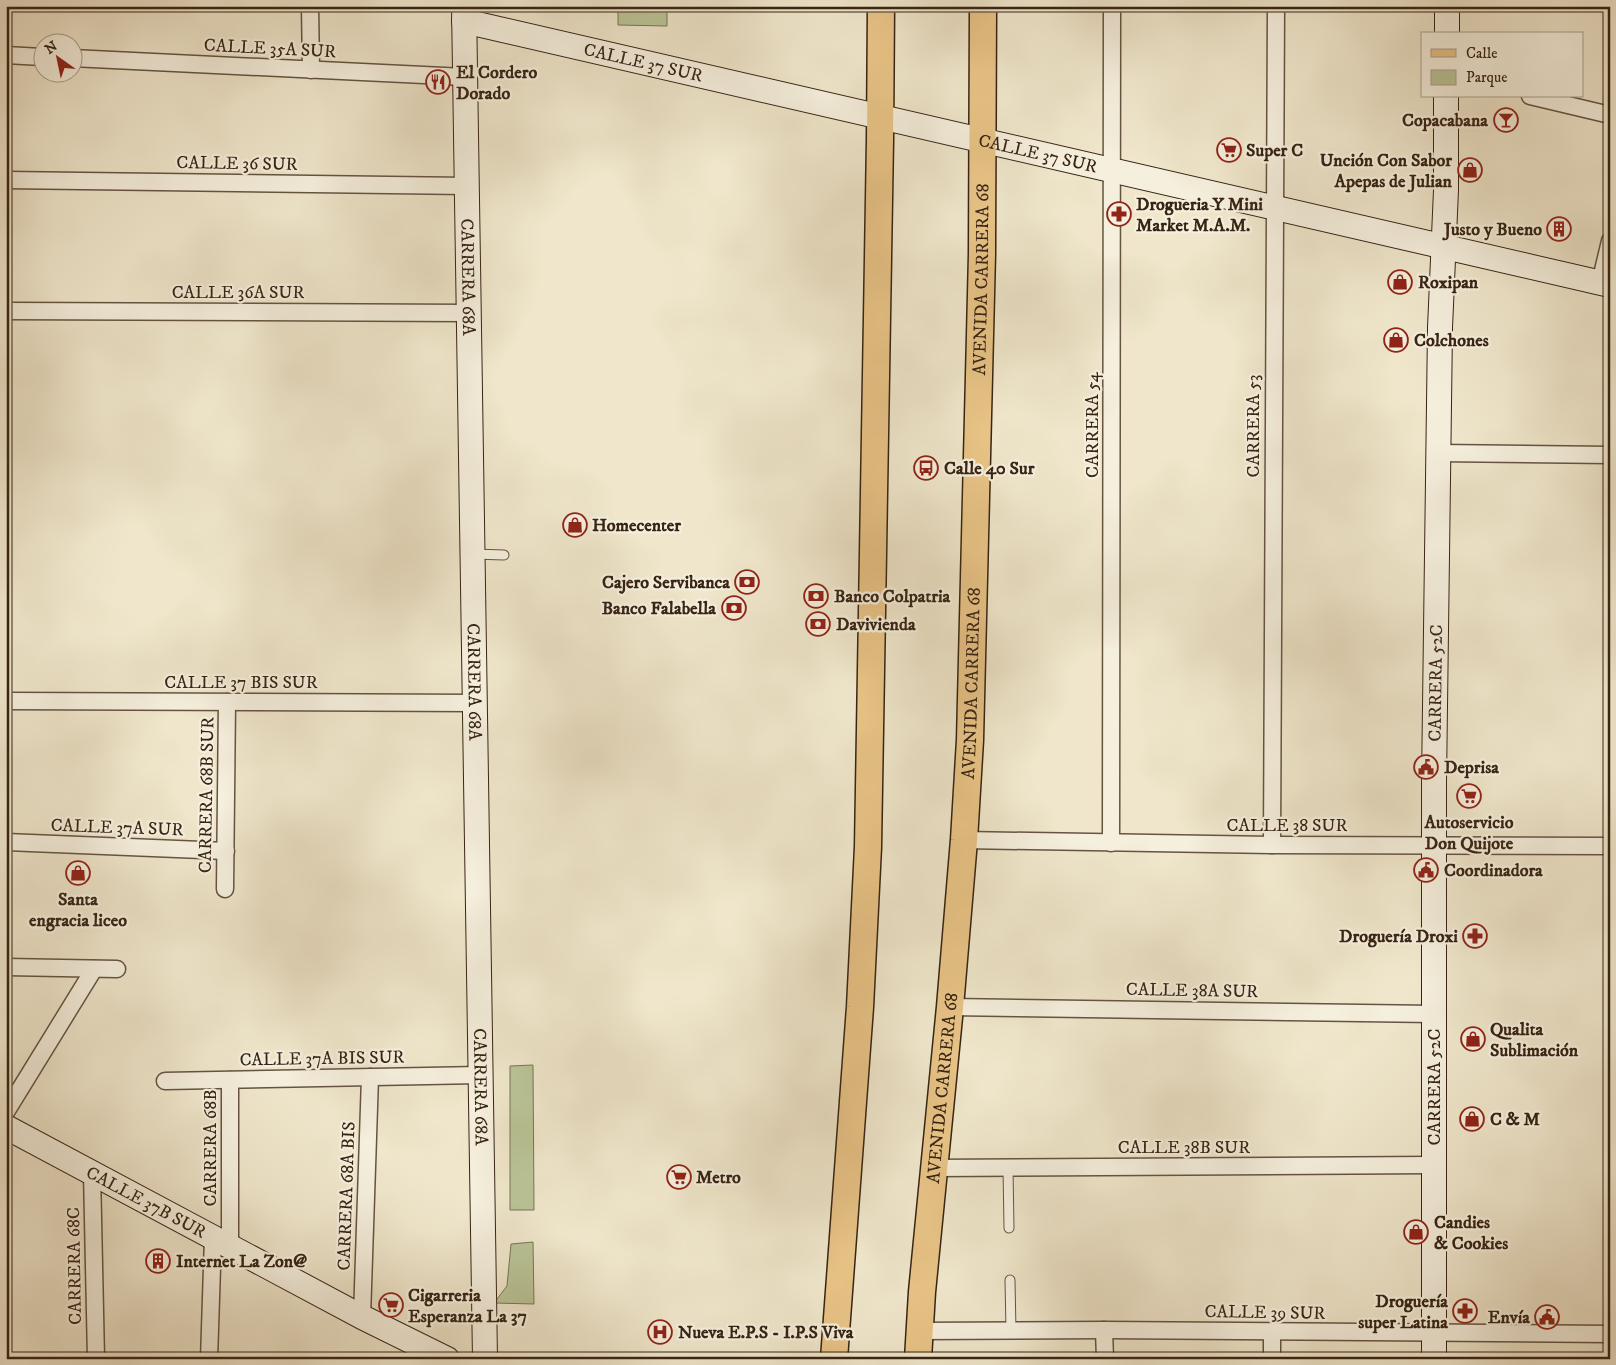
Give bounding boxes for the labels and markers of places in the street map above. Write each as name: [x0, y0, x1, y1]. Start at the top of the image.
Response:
place label: El Cordero Dorado: [456, 62, 537, 105]
restaurant icon: El Cordero Dorado: [425, 69, 451, 95]
bar icon: Copacabana: [1493, 107, 1519, 133]
place label: Copacabana: [1402, 110, 1488, 132]
supermarket icon: Super C: [1216, 137, 1242, 163]
place label: Super C: [1246, 140, 1303, 162]
place label: Unción Con Sabor Apepas de Julian: [1320, 150, 1453, 193]
shop icon: Unción Con Sabor Apepas de Julian: [1457, 157, 1483, 183]
place label: Drogueria Y Mini Market M.A.M.: [1136, 194, 1263, 237]
pharmacy icon: Drogueria Y Mini Market M.A.M.: [1106, 201, 1132, 227]
building icon: Justo y Bueno: [1546, 216, 1572, 242]
place label: Justo y Bueno: [1442, 219, 1542, 241]
shop icon: Roxipan: [1387, 269, 1413, 295]
place label: Roxipan: [1418, 272, 1479, 294]
shop icon: Colchones: [1383, 327, 1409, 353]
place label: Colchones: [1414, 330, 1489, 352]
bus stop icon: Calle 40 Sur: [913, 455, 939, 481]
place label: Calle 40 Sur: [944, 458, 1035, 480]
shop icon: Homecenter: [562, 512, 588, 538]
place label: Homecenter: [592, 515, 681, 537]
bank icon: Cajero Servibanca: [734, 569, 760, 595]
place label: Cajero Servibanca: [602, 572, 730, 594]
bank icon: Banco Colpatria: [803, 583, 829, 609]
place label: Banco Colpatria: [834, 586, 951, 608]
bank icon: Banco Falabella: [721, 595, 747, 621]
place label: Banco Falabella: [602, 598, 716, 620]
bank icon: Davivienda: [805, 611, 831, 637]
place label: Davivienda: [836, 614, 916, 636]
public building icon: Deprisa: [1413, 754, 1439, 780]
place label: Deprisa: [1444, 757, 1499, 779]
supermarket icon: Autoservicio Don Quijote: [1456, 783, 1482, 809]
place label: Autoservicio Don Quijote: [1424, 812, 1514, 855]
public building icon: Coordinadora: [1413, 857, 1439, 883]
shop icon: Santa engracia liceo: [65, 860, 91, 886]
place label: Coordinadora: [1444, 860, 1543, 882]
place label: Santa engracia liceo: [29, 889, 127, 932]
pharmacy icon: Droguería Droxi: [1462, 923, 1488, 949]
place label: Droguería Droxi: [1339, 926, 1458, 948]
place label: Qualita Sublimación: [1490, 1019, 1579, 1062]
shop icon: Qualita Sublimación: [1460, 1026, 1486, 1052]
shop icon: C & M: [1459, 1106, 1485, 1132]
place label: C & M: [1490, 1109, 1541, 1131]
supermarket icon: Metro: [666, 1164, 692, 1190]
place label: Metro: [696, 1167, 741, 1189]
place label: Candies & Cookies: [1434, 1212, 1508, 1255]
shop icon: Candies & Cookies: [1403, 1219, 1429, 1245]
building icon: Internet La Zon@: [145, 1248, 171, 1274]
place label: Internet La Zon@: [176, 1251, 307, 1273]
place label: Cigarreria Esperanza La 37: [408, 1285, 527, 1328]
place label: Droguería super Latina: [1358, 1291, 1448, 1334]
supermarket icon: Cigarreria Esperanza La 37: [378, 1292, 404, 1318]
pharmacy icon: Droguería super Latina: [1452, 1298, 1478, 1324]
public building icon: Envía: [1534, 1304, 1560, 1330]
place label: Envía: [1488, 1307, 1530, 1329]
hospital icon: Nueva E.P.S - I.P.S Viva: [647, 1319, 673, 1345]
place label: Nueva E.P.S - I.P.S Viva: [678, 1322, 854, 1344]

